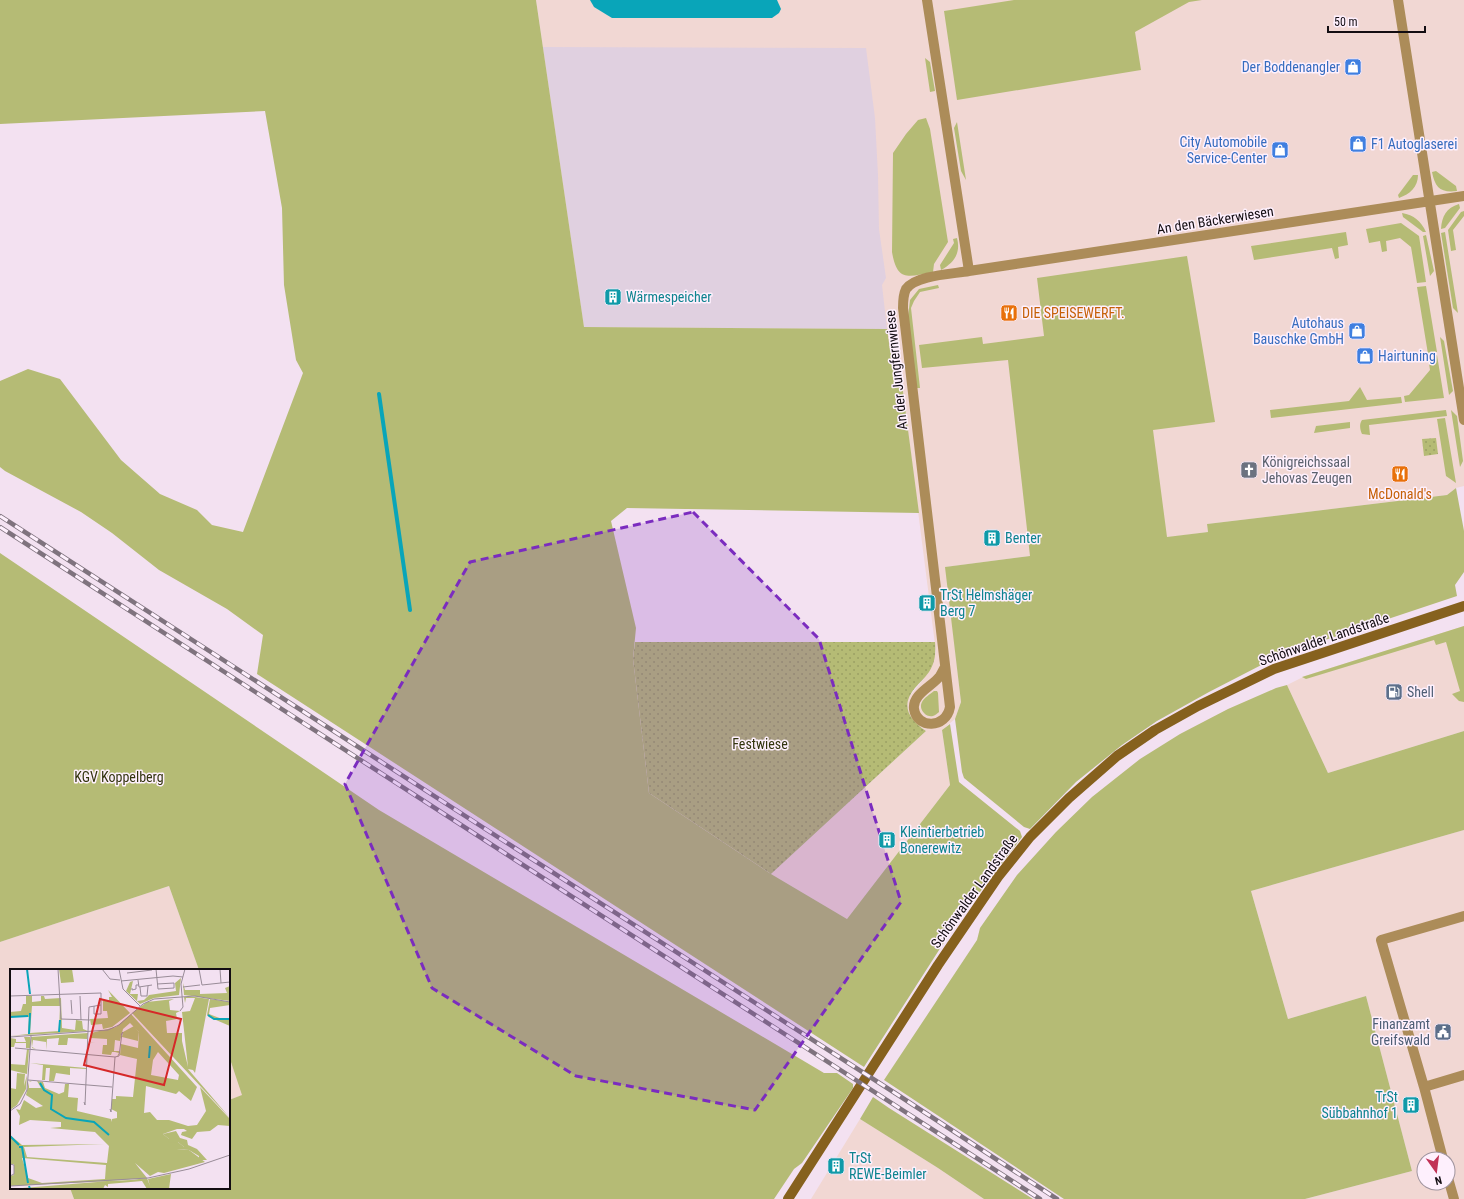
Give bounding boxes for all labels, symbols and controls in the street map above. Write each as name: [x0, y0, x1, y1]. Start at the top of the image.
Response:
scale bar: [1328, 8, 1425, 34]
text: 50 m: [1334, 15, 1358, 29]
shop icon: Der Boddenangler: [1343, 57, 1363, 77]
place label: Der Boddenangler: [1242, 59, 1340, 75]
place label: City Automobile Service-Center: [1179, 134, 1267, 166]
shop icon: F1 Autoglaserei: [1348, 134, 1368, 154]
place label: F1 Autoglaserei: [1371, 136, 1457, 152]
shop icon: City Automobile Service-Center: [1270, 140, 1290, 160]
street label: An den Bäckerwiesen: [1155, 203, 1275, 237]
building icon: Wärmespeicher: [603, 287, 623, 307]
place label: Wärmespeicher: [626, 289, 712, 305]
restaurant icon: DIE SPEISEWERFT.: [999, 303, 1019, 323]
place label: DIE SPEISEWERFT.: [1022, 305, 1125, 321]
street label: An der Jungfernwiese: [882, 309, 910, 430]
place label: Autohaus Bauschke GmbH: [1253, 315, 1344, 347]
shop icon: Autohaus Bauschke GmbH: [1347, 321, 1367, 341]
shop icon: Hairtuning: [1355, 346, 1375, 366]
place label: Hairtuning: [1378, 348, 1436, 364]
place label: Königreichssaal Jehovas Zeugen: [1262, 454, 1352, 486]
church icon: Königreichssaal Jehovas Zeugen: [1239, 460, 1259, 480]
restaurant icon: McDonald's: [1390, 464, 1410, 484]
place label: McDonald's: [1368, 486, 1432, 502]
building icon: Benter: [982, 528, 1002, 548]
place label: Benter: [1005, 530, 1041, 546]
place label: TrSt Helmshäger Berg 7: [940, 587, 1032, 619]
building icon: TrSt Helmshäger Berg 7: [917, 593, 937, 613]
street label: Schönwalder Landstraße: [1257, 609, 1392, 669]
fuel station icon: Shell: [1384, 682, 1404, 702]
place label: Shell: [1407, 684, 1434, 700]
park label: Festwiese: [732, 736, 788, 752]
park label: KGV Koppelberg: [74, 769, 164, 785]
place label: Kleintierbetrieb Bonerewitz: [900, 824, 984, 856]
building icon: Kleintierbetrieb Bonerewitz: [877, 830, 897, 850]
street label: Schönwalder Landstraße: [927, 831, 1021, 951]
inset map: [10, 969, 230, 1189]
place label: Finanzamt Greifswald: [1371, 1016, 1430, 1048]
public building icon: Finanzamt Greifswald: [1433, 1022, 1453, 1042]
place label: TrSt Sübbahnhof 1: [1322, 1089, 1398, 1121]
building icon: TrSt Sübbahnhof 1: [1401, 1095, 1421, 1115]
place label: TrSt REWE-Beimler: [849, 1150, 927, 1182]
north arrow: [1416, 1151, 1456, 1191]
building icon: TrSt REWE-Beimler: [826, 1156, 846, 1176]
text: N: [1433, 1173, 1443, 1187]

